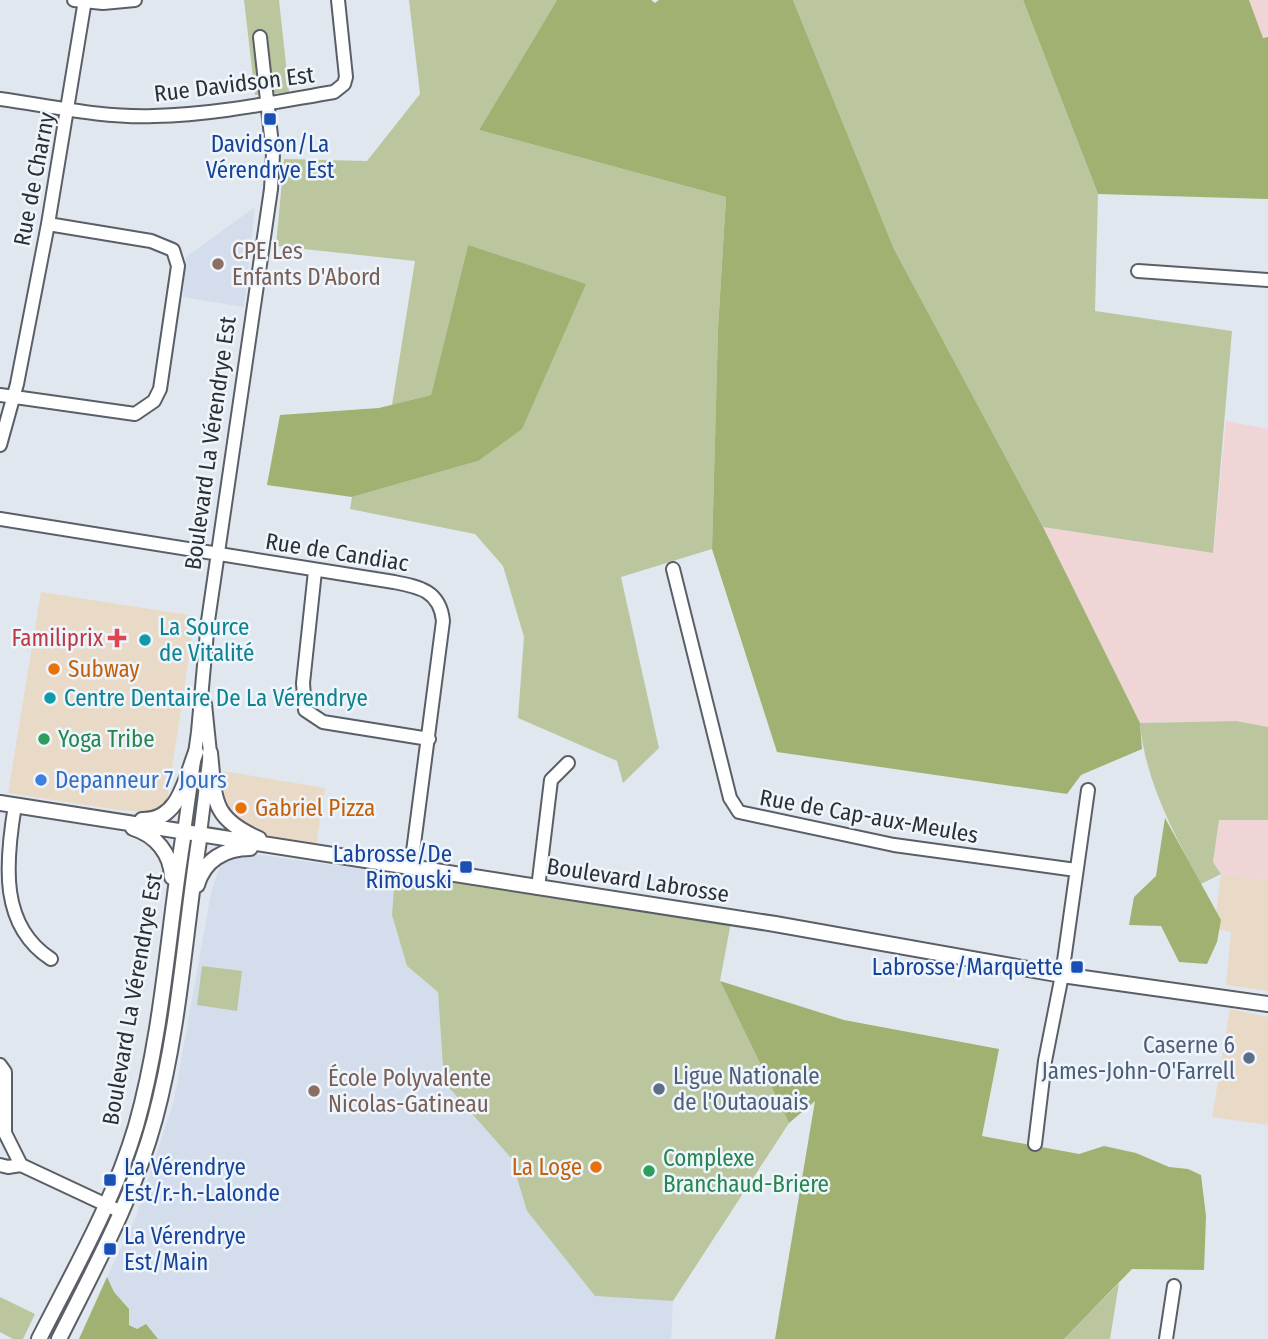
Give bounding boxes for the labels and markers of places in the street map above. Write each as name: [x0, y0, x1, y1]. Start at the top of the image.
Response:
marker: Davidson/La Vérendrye Est: [262, 111, 278, 127]
place label: Davidson/La Vérendrye Est: [206, 130, 335, 184]
place label: CPE Les Enfants D'Abord: [232, 237, 381, 291]
marker: CPE Les Enfants D'Abord: [210, 256, 226, 272]
place label: La Source de Vitalité: [159, 613, 254, 667]
place label: Familiprix: [12, 624, 103, 652]
marker: Familiprix: [109, 630, 125, 646]
marker: La Source de Vitalité: [137, 632, 153, 648]
place label: Subway: [68, 655, 140, 683]
marker: Subway: [46, 661, 62, 677]
place label: Centre Dentaire De La Vérendrye: [64, 684, 368, 712]
marker: Centre Dentaire De La Vérendrye: [42, 690, 58, 706]
place label: Yoga Tribe: [58, 725, 155, 753]
marker: Yoga Tribe: [36, 731, 52, 747]
place label: Depanneur 7 Jours: [55, 766, 227, 794]
marker: Depanneur 7 Jours: [33, 772, 49, 788]
place label: Gabriel Pizza: [255, 794, 375, 822]
marker: Gabriel Pizza: [233, 800, 249, 816]
place label: Labrosse/De Rimouski: [333, 840, 452, 894]
marker: Labrosse/De Rimouski: [458, 859, 474, 875]
place label: Labrosse/Marquette: [872, 953, 1063, 981]
marker: Labrosse/Marquette: [1069, 959, 1085, 975]
place label: Caserne 6 James-John-O'Farrell: [1041, 1031, 1235, 1085]
marker: Caserne 6 James-John-O'Farrell: [1241, 1050, 1257, 1066]
place label: Ligue Nationale de l'Outaouais: [673, 1062, 820, 1116]
place label: École Polyvalente Nicolas-Gatineau: [328, 1063, 491, 1118]
marker: Ligue Nationale de l'Outaouais: [651, 1081, 667, 1097]
marker: École Polyvalente Nicolas-Gatineau: [306, 1083, 322, 1099]
place label: Complexe Branchaud-Briere: [663, 1144, 829, 1198]
place label: La Vérendrye Est/r.-h.-Lalonde: [124, 1153, 280, 1207]
place label: La Loge: [512, 1153, 582, 1181]
marker: La Loge: [588, 1159, 604, 1175]
marker: Complexe Branchaud-Briere: [641, 1163, 657, 1179]
marker: La Vérendrye Est/r.-h.-Lalonde: [102, 1172, 118, 1188]
place label: La Vérendrye Est/Main: [124, 1222, 246, 1276]
marker: La Vérendrye Est/Main: [102, 1241, 118, 1257]

